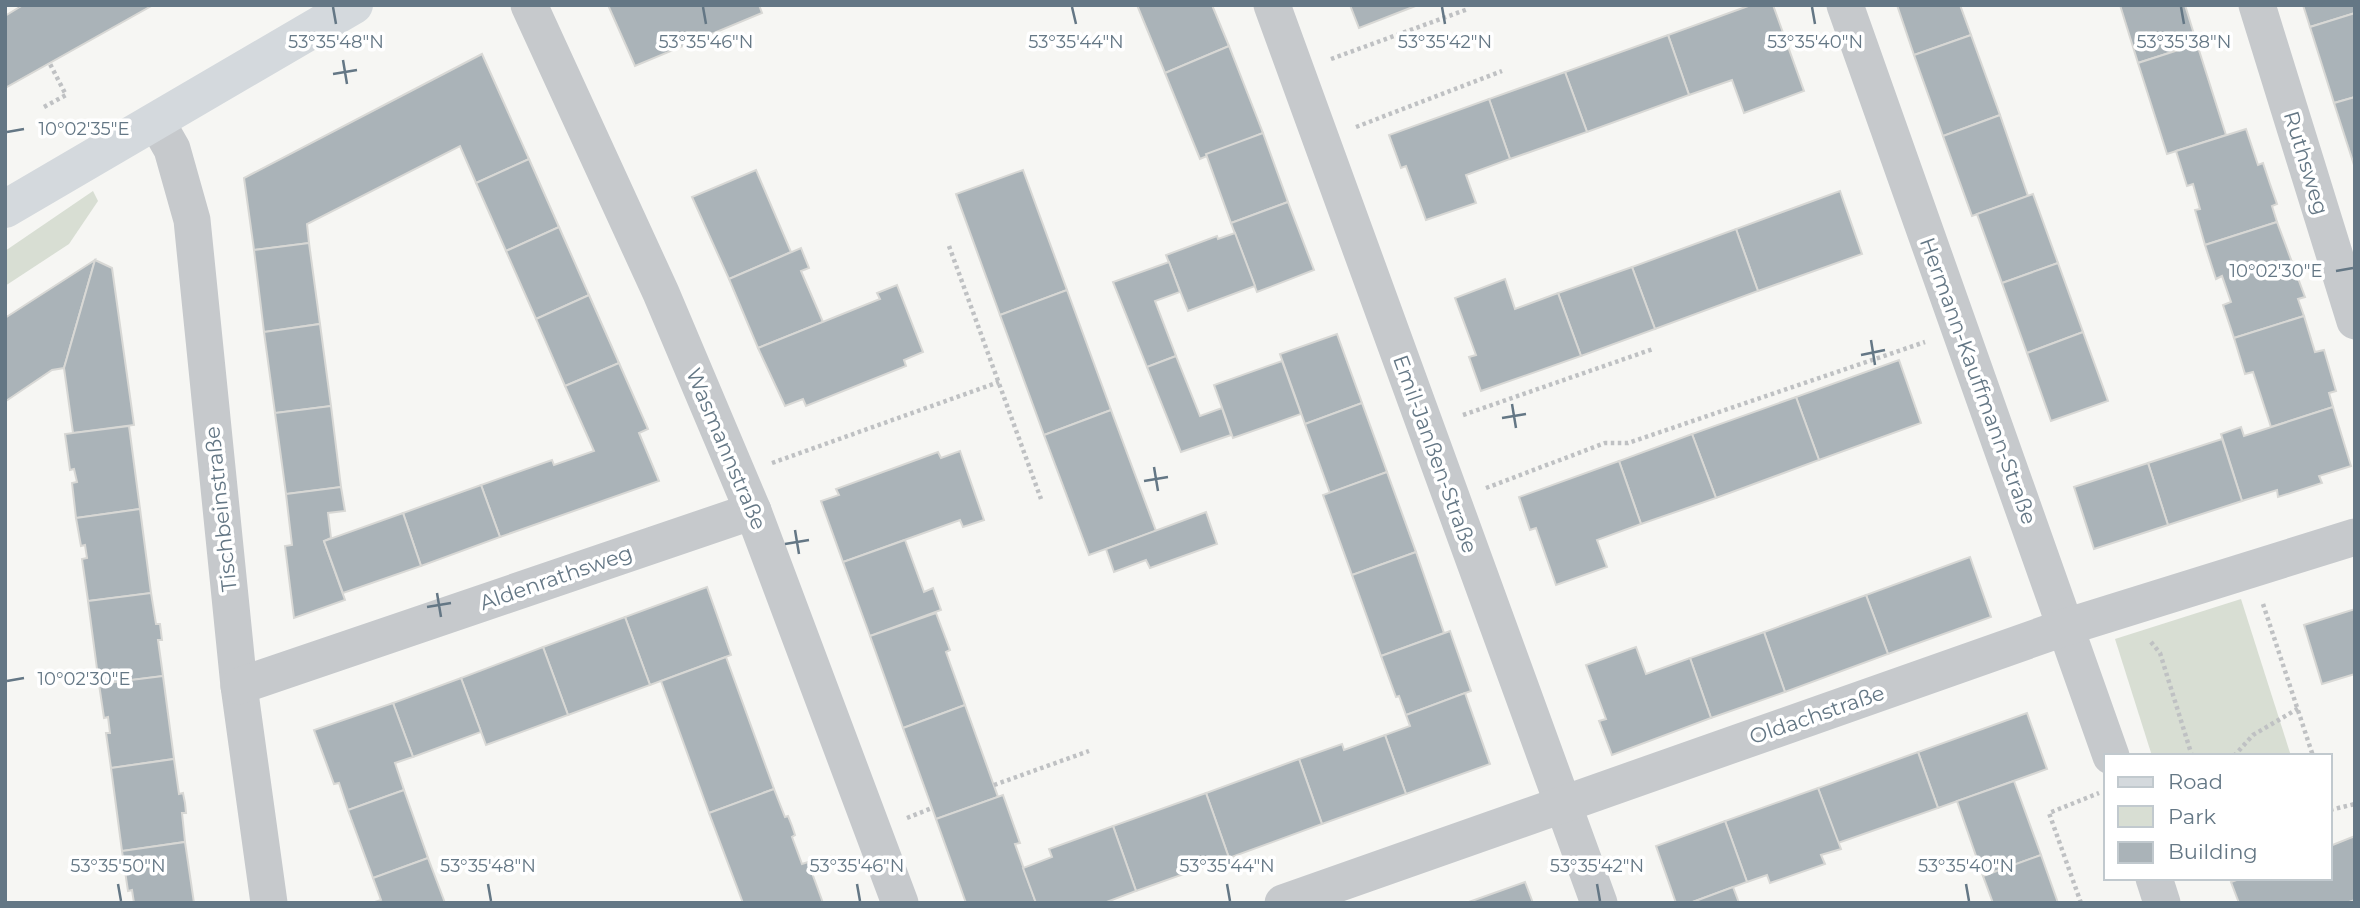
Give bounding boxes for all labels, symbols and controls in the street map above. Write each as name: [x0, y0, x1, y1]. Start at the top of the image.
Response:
text: 53°35'48"N: [288, 31, 384, 53]
text: 53°35'46"N: [659, 31, 753, 53]
text: 53°35'44"N: [1028, 31, 1124, 53]
text: 53°35'42"N: [1398, 31, 1492, 53]
text: 53°35'40"N: [1767, 31, 1863, 53]
text: 53°35'38"N: [2137, 31, 2231, 53]
street label: Ruthsweg: [2279, 108, 2334, 218]
text: 10°02'35"E: [38, 118, 130, 140]
street label: Hermann-Kauffmann-Straße: [1915, 234, 2042, 528]
text: 10°02'30"E: [2229, 260, 2323, 282]
street label: Emil-Janßen-Straße: [1388, 351, 1483, 556]
street label: Wasmannstraße: [681, 364, 772, 533]
street label: Tischbeinstraße: [199, 425, 242, 593]
street label: Aldenrathsweg: [476, 540, 635, 615]
text: 10°02'30"E: [37, 668, 131, 690]
street label: Oldachstraße: [1746, 680, 1888, 749]
legend: [2104, 754, 2332, 880]
text: Road: [2168, 769, 2223, 794]
text: Park: [2168, 804, 2216, 829]
text: Building: [2168, 839, 2258, 864]
text: 53°35'50"N: [70, 855, 166, 877]
text: 53°35'48"N: [440, 855, 536, 877]
text: 53°35'46"N: [810, 855, 904, 877]
text: 53°35'44"N: [1179, 855, 1275, 877]
text: 53°35'42"N: [1550, 855, 1644, 877]
text: 53°35'40"N: [1918, 855, 2014, 877]

